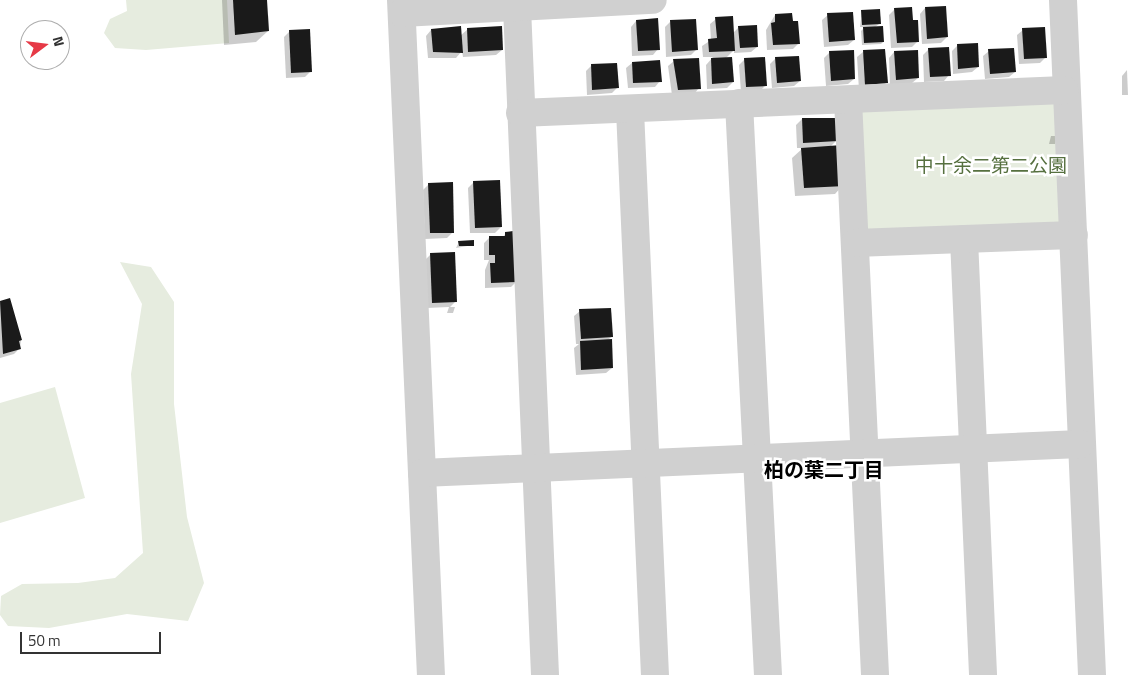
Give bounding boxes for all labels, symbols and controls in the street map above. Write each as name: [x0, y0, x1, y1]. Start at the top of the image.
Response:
north arrow: [20, 20, 70, 70]
text: N: [48, 34, 70, 49]
park label: 中十余二第二公園: [915, 154, 1067, 176]
district label: 柏の葉二丁目: [764, 457, 884, 481]
scale bar: [22, 622, 164, 654]
text: 50 m: [28, 629, 61, 652]

